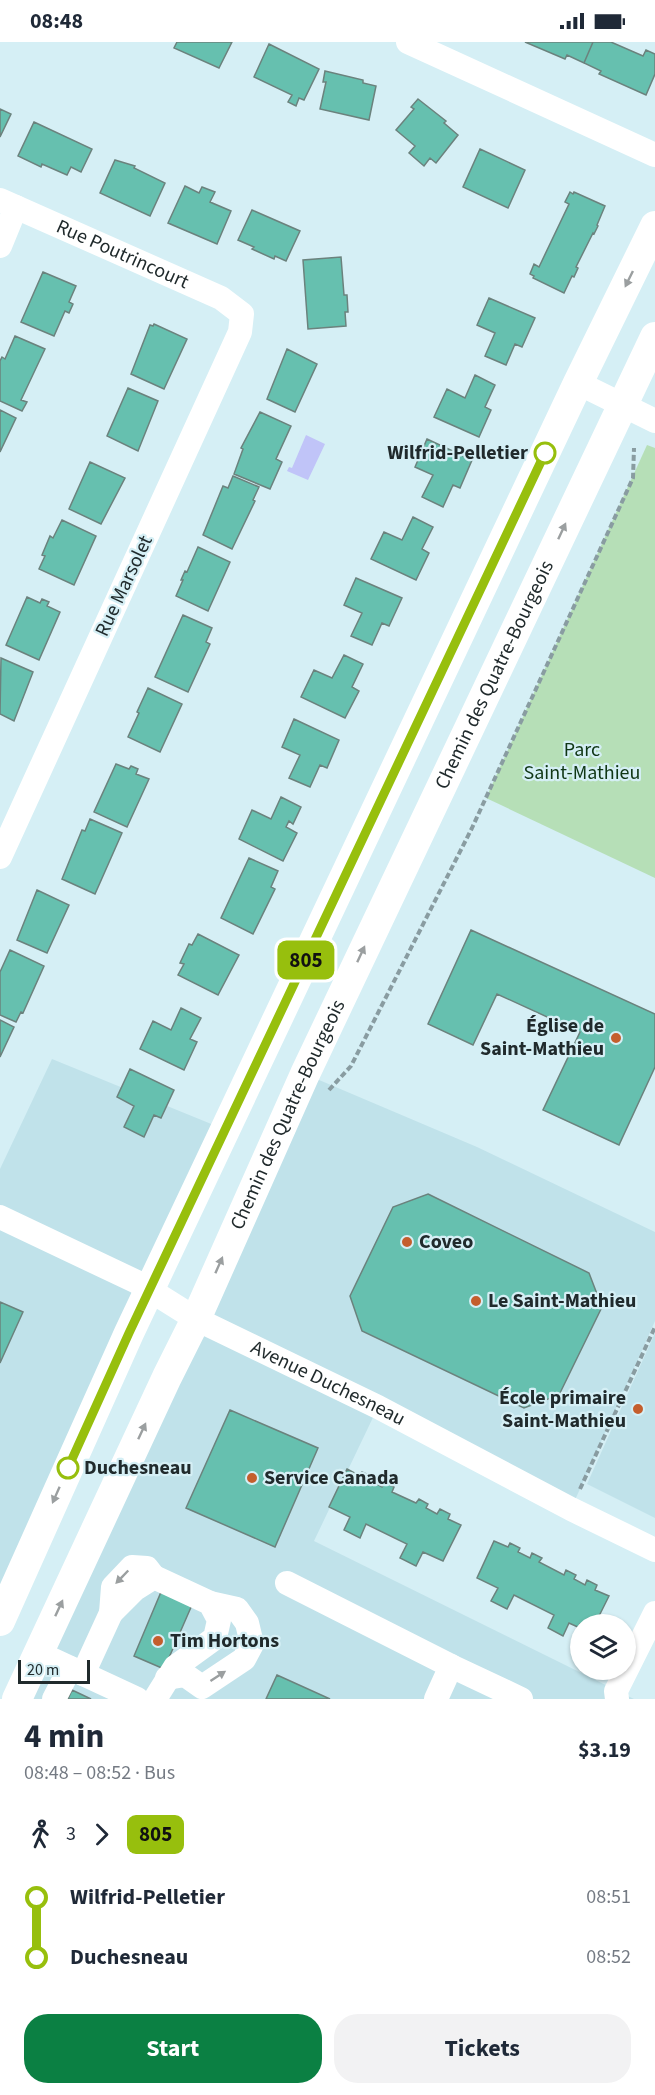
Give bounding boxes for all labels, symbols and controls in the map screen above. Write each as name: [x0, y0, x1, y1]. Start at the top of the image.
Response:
text: 08:48: [30, 5, 83, 37]
street label: Rue Poutrincourt: [52, 213, 194, 296]
one-way arrow: [625, 270, 634, 287]
place label: Wilfrid-Pelletier: [387, 439, 528, 467]
marker: Wilfrid-Pelletier: [534, 442, 556, 464]
one-way arrow: [557, 523, 566, 540]
street label: Rue Marsolet: [88, 531, 160, 641]
street label: Chemin des Quatre-Bourgeois: [428, 556, 561, 794]
park label: Parc Saint-Mathieu: [524, 736, 640, 787]
line badge: 805: [272, 940, 340, 980]
text: 805: [289, 945, 323, 975]
one-way arrow: [357, 946, 366, 963]
street label: Chemin des Quatre-Bourgeois: [223, 995, 352, 1234]
place label: Église de Saint-Mathieu: [480, 1012, 604, 1063]
marker: Église de Saint-Mathieu: [609, 1031, 623, 1045]
place label: Coveo: [419, 1228, 473, 1256]
marker: Coveo: [400, 1235, 414, 1249]
one-way arrow: [214, 1256, 224, 1274]
place label: Le Saint-Mathieu: [488, 1287, 636, 1315]
marker: Le Saint-Mathieu: [469, 1294, 483, 1308]
street label: Avenue Duchesneau: [246, 1334, 410, 1433]
place label: École primaire Saint-Mathieu: [499, 1384, 626, 1435]
marker: École primaire Saint-Mathieu: [631, 1402, 645, 1416]
one-way arrow: [137, 1423, 146, 1440]
place label: Duchesneau: [84, 1454, 192, 1482]
marker: Duchesneau: [57, 1457, 79, 1479]
place label: Service Canada: [264, 1464, 399, 1492]
marker: Service Canada: [245, 1471, 259, 1485]
one-way arrow: [51, 1486, 61, 1504]
one-way arrow: [115, 1569, 129, 1584]
one-way arrow: [55, 1599, 64, 1616]
map controls: [570, 1614, 636, 1680]
button: layers: [570, 1614, 636, 1680]
place label: Tim Hortons: [170, 1627, 279, 1655]
marker: Tim Hortons: [151, 1634, 165, 1648]
scale bar: [18, 1657, 90, 1684]
text: 20 m: [27, 1659, 59, 1681]
one-way arrow: [210, 1671, 226, 1682]
text: 4 min: [24, 1713, 104, 1760]
text: $3.19: [578, 1734, 631, 1766]
text: 08:48 – 08:52 · Bus: [24, 1759, 175, 1787]
icon: walk: [24, 1818, 57, 1851]
icon: forward: [85, 1818, 118, 1851]
text: 805: [139, 1819, 172, 1849]
text: 3: [66, 1820, 76, 1848]
text: Wilfrid-Pelletier: [70, 1881, 225, 1913]
text: 08:51: [586, 1883, 631, 1911]
text: Duchesneau: [70, 1941, 188, 1973]
text: 08:52: [586, 1943, 631, 1971]
button: Start: [24, 2014, 322, 2083]
button: Tickets: [334, 2014, 631, 2083]

